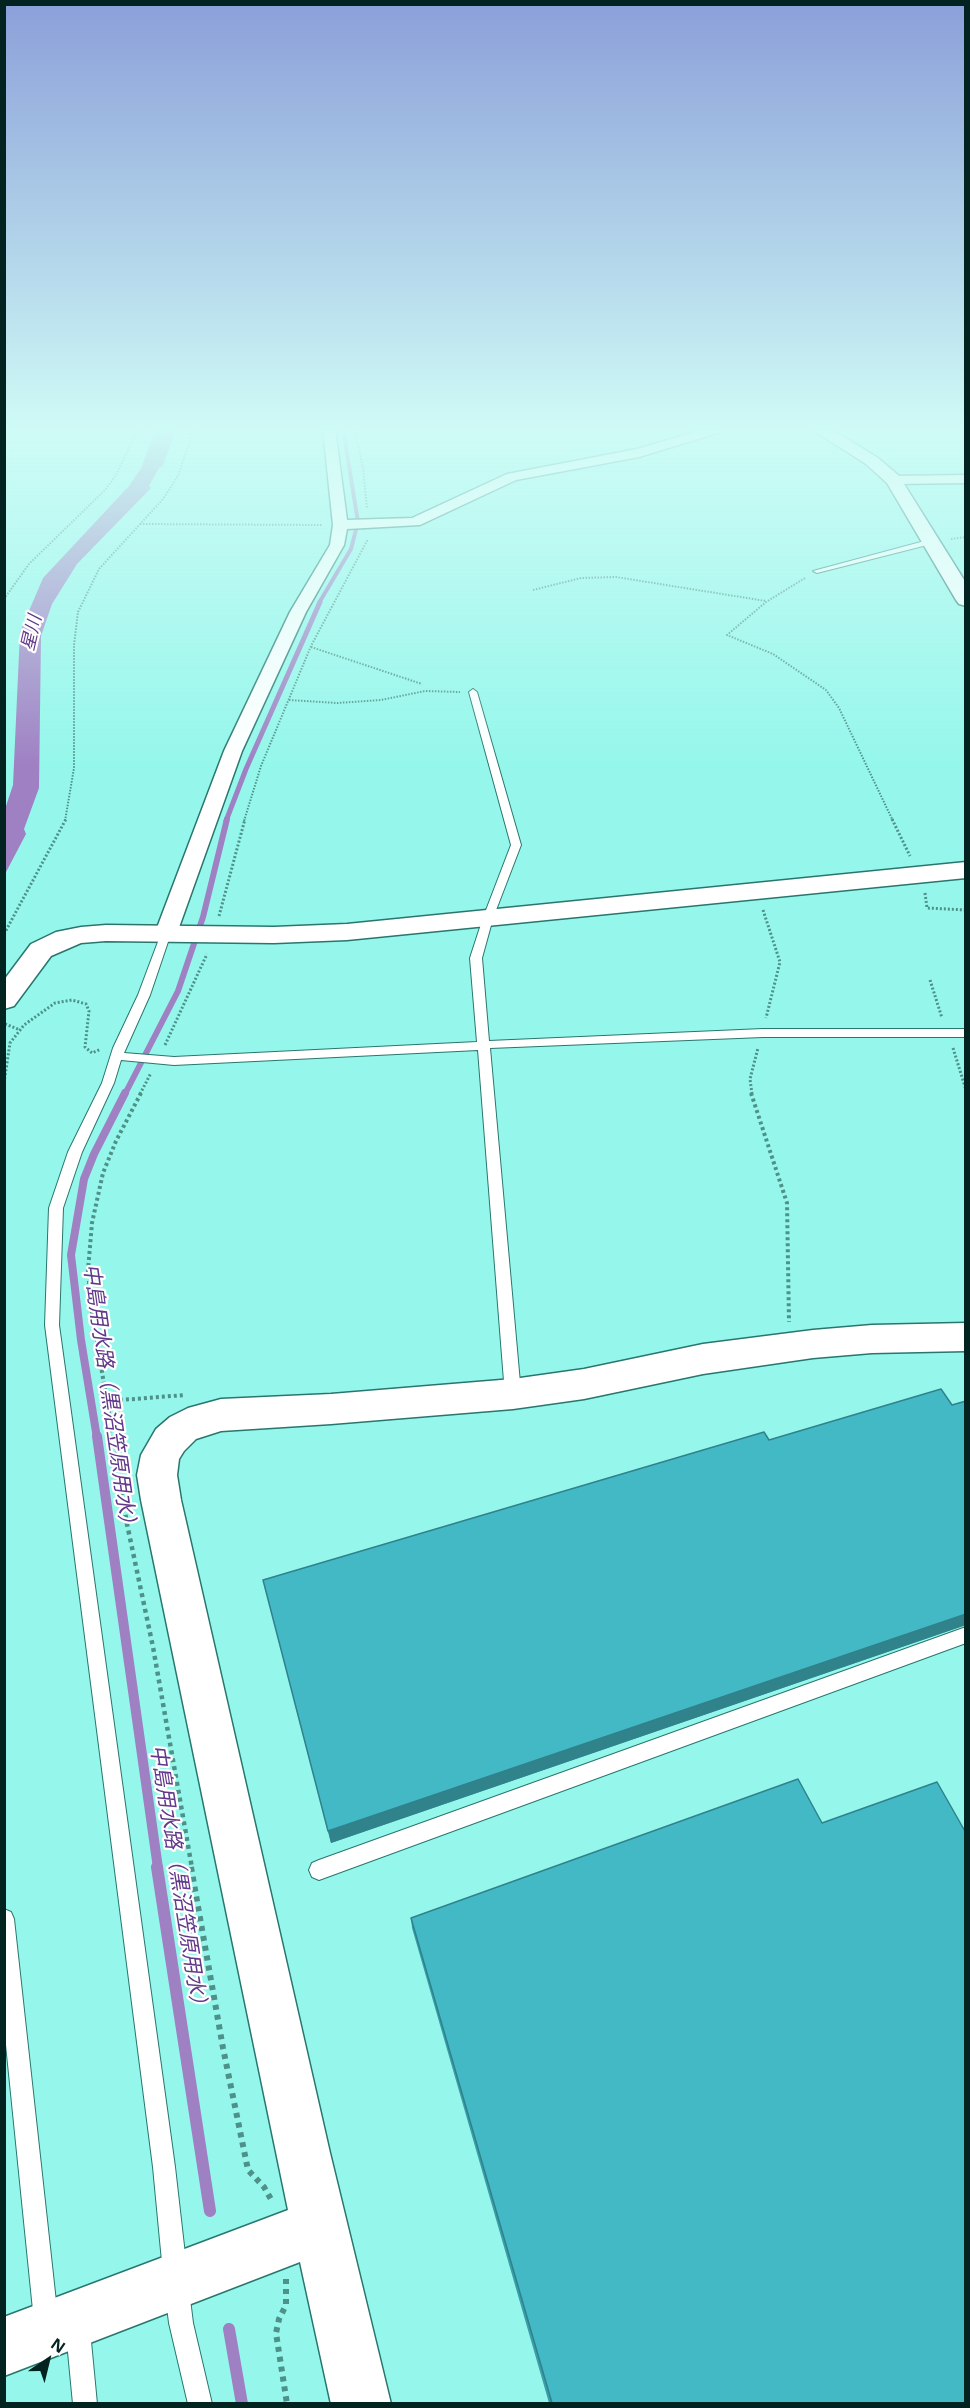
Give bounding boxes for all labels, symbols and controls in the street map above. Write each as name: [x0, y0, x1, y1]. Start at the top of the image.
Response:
water label: 星川: [17, 613, 47, 653]
water label: 中島用水路（黒沼笠原用水）: [78, 1262, 140, 1536]
water label: 中島用水路（黒沼笠原用水）: [144, 1743, 212, 2017]
north arrow: [18, 2330, 78, 2390]
text: N: [47, 2333, 70, 2358]

